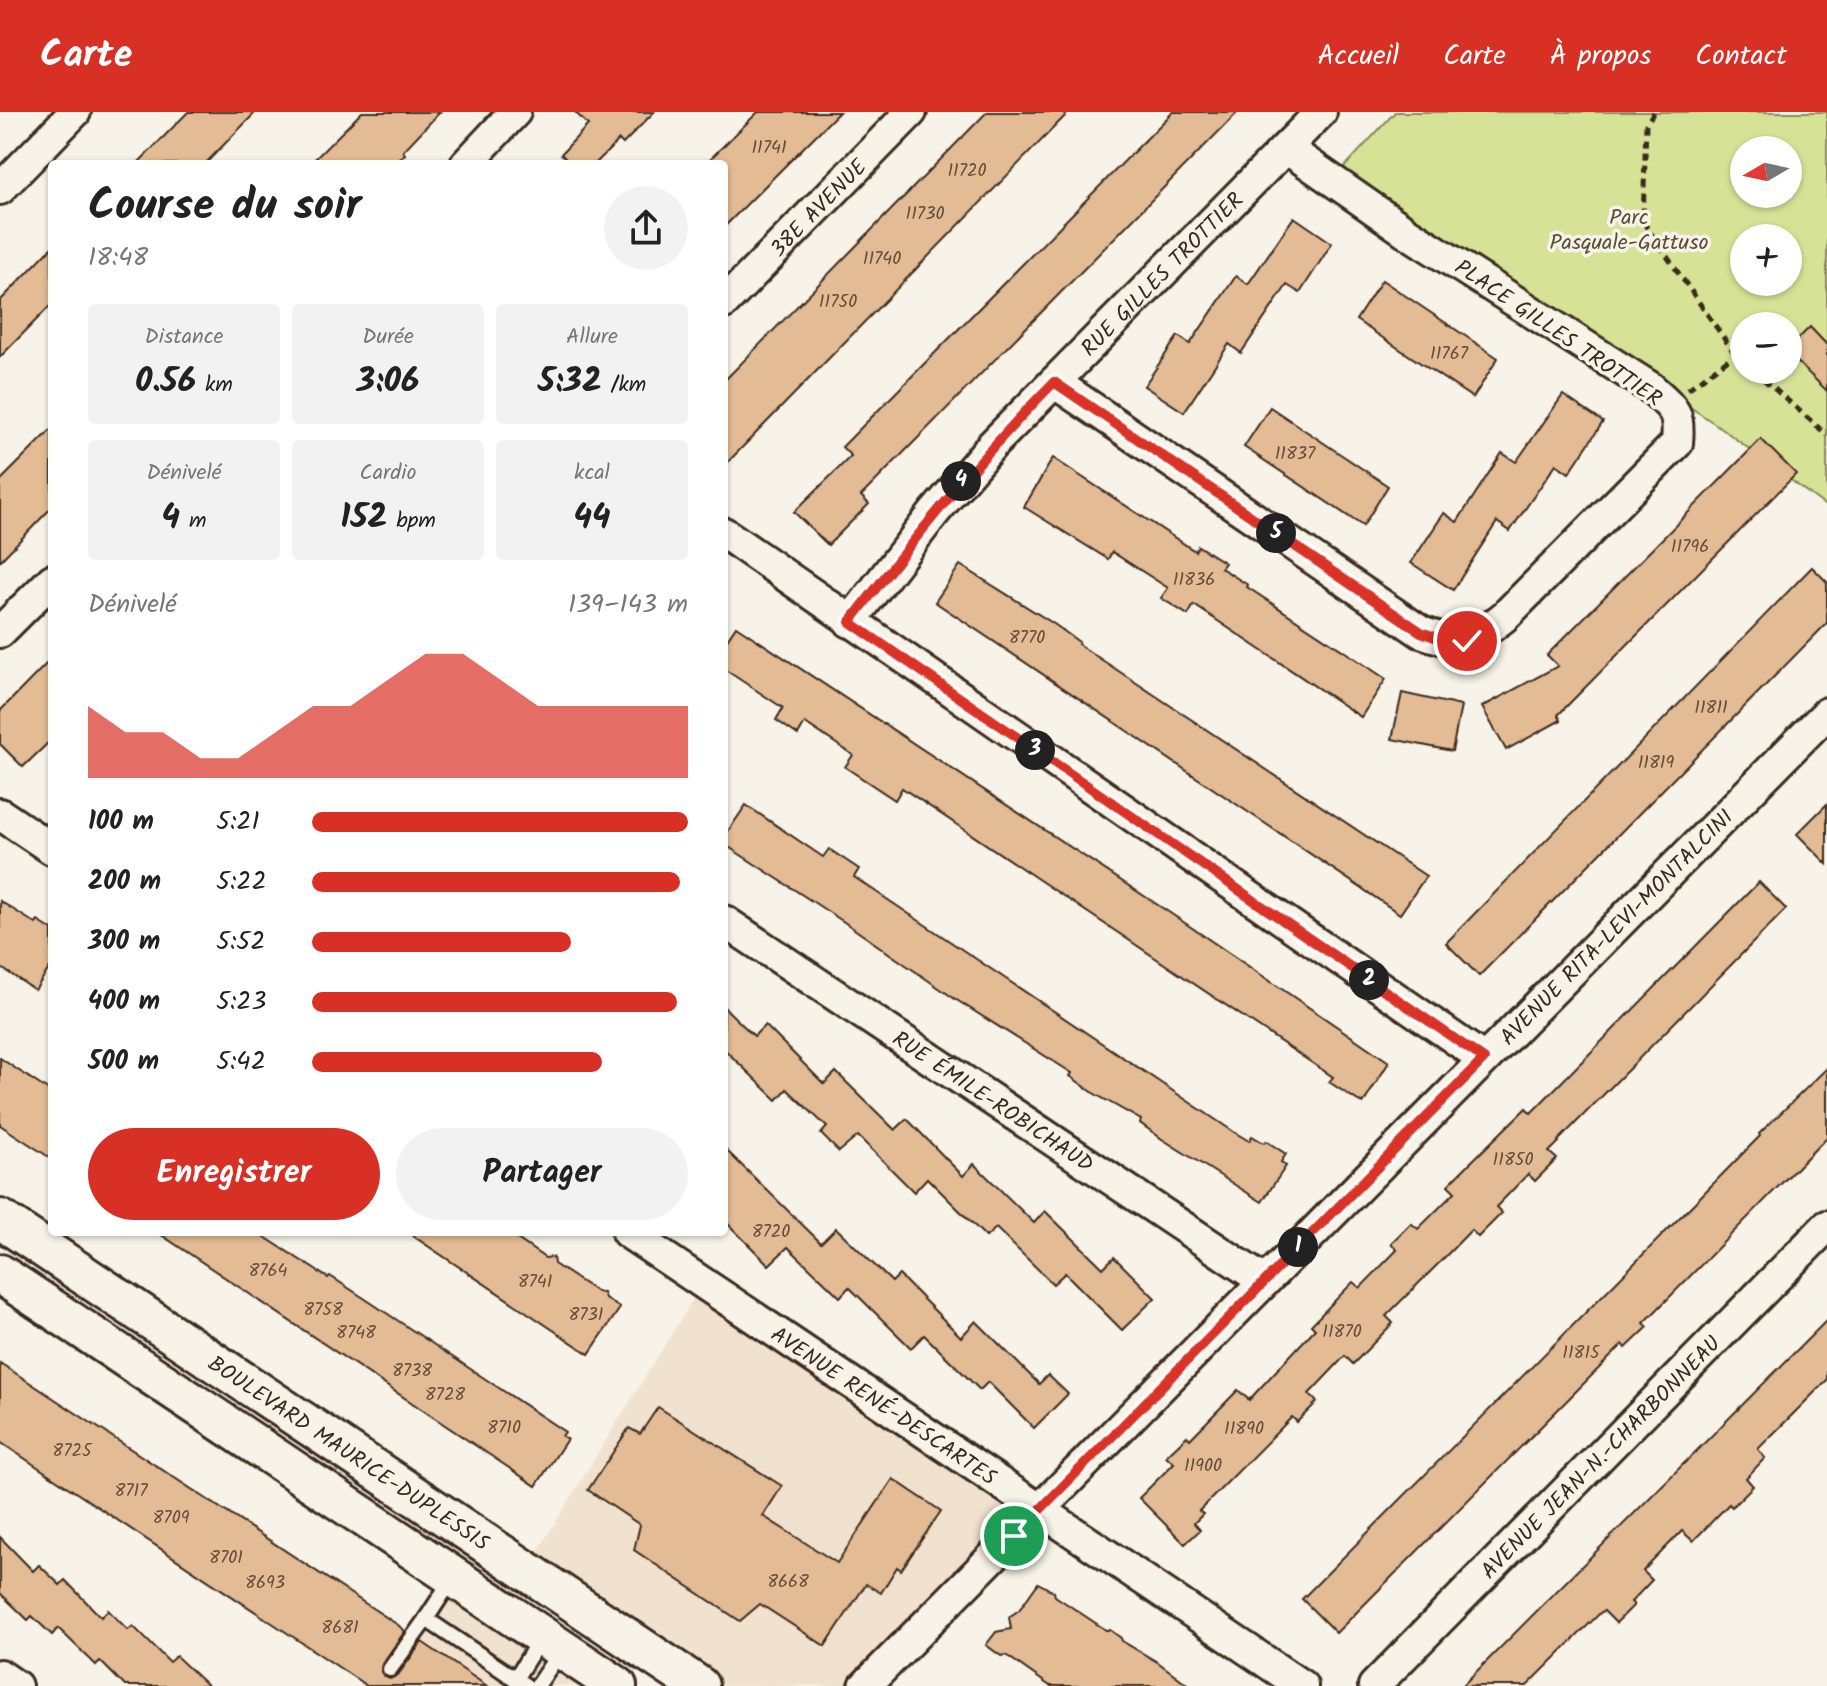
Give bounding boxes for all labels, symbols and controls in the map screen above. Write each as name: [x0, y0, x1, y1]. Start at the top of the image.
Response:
text: Carte: [40, 26, 132, 86]
text: Accueil: [1318, 34, 1399, 79]
text: Carte: [1443, 34, 1506, 79]
text: À propos: [1550, 34, 1651, 79]
text: Contact: [1695, 34, 1787, 79]
house number: 11741: [751, 134, 787, 163]
north arrow: [1730, 136, 1802, 208]
map controls: [1730, 136, 1802, 384]
street label: 38E AVENUE: [763, 151, 877, 266]
house number: 11720: [947, 157, 987, 186]
text: Course du soir: [88, 172, 362, 242]
street label: RUE GILLES TROTTIER: [1074, 185, 1253, 366]
button: share: [604, 186, 688, 270]
house number: 11730: [906, 200, 944, 229]
park label: Parc Pasquale-Gattuso: [1549, 201, 1709, 261]
button: +: [1730, 224, 1802, 296]
text: 18:48: [88, 237, 148, 279]
house number: 11740: [863, 245, 901, 274]
street label: PLACE GILLES TROTTIER: [1447, 251, 1669, 417]
house number: 11750: [819, 288, 857, 317]
button: −: [1730, 312, 1802, 384]
text: Distance: [144, 320, 224, 355]
text: Durée: [362, 320, 414, 355]
text: Allure: [566, 320, 618, 355]
house number: 11767: [1430, 340, 1469, 369]
text: 0.56: [135, 355, 196, 409]
text: 3:06: [357, 355, 419, 409]
text: 5:32: [538, 355, 602, 409]
text: km: [196, 368, 233, 403]
text: /km: [602, 368, 646, 403]
house number: 11837: [1275, 440, 1316, 469]
text: Dénivelé: [147, 456, 222, 491]
text: Cardio: [360, 456, 416, 491]
text: kcal: [574, 456, 610, 491]
pin: 4: [941, 461, 981, 501]
text: 4: [955, 463, 967, 498]
text: 4: [162, 491, 180, 545]
text: 152: [340, 491, 387, 545]
text: 44: [573, 491, 611, 545]
text: m: [180, 504, 206, 539]
text: bpm: [387, 504, 436, 539]
pin: 5: [1256, 513, 1296, 553]
text: 5: [1270, 515, 1282, 550]
house number: 11796: [1671, 533, 1709, 562]
house number: 11836: [1173, 566, 1215, 595]
text: Dénivelé: [88, 584, 177, 626]
text: 139–143 m: [568, 584, 688, 626]
pin: [1433, 607, 1501, 675]
icon: check: [1445, 619, 1489, 663]
house number: 8770: [1009, 624, 1045, 653]
house number: 11811: [1694, 694, 1728, 723]
pin: 3: [1015, 730, 1055, 770]
text: 3: [1029, 732, 1041, 767]
house number: 11819: [1638, 749, 1675, 778]
text: 100 m: [88, 801, 154, 843]
text: 5:21: [216, 801, 260, 843]
street label: AVENUE RITA-LEVI-MONTALCINI: [1492, 802, 1743, 1055]
text: 200 m: [88, 861, 161, 903]
text: 5:22: [216, 861, 267, 903]
text: 300 m: [88, 921, 160, 963]
text: 5:52: [216, 921, 265, 963]
pin: 2: [1349, 960, 1389, 1000]
text: 2: [1363, 962, 1375, 997]
text: 400 m: [88, 981, 160, 1023]
text: 5:23: [216, 981, 266, 1023]
street label: RUE ÉMILE-ROBICHAUD: [884, 1023, 1100, 1183]
text: 500 m: [88, 1041, 159, 1083]
text: 5:42: [216, 1041, 266, 1083]
button: Enregistrer: [88, 1128, 380, 1220]
button: Partager: [396, 1128, 688, 1220]
house number: 11850: [1493, 1146, 1533, 1175]
house number: 8720: [752, 1218, 790, 1247]
pin: 1: [1278, 1227, 1318, 1267]
text: 1: [1295, 1229, 1301, 1264]
house number: 8764: [248, 1257, 288, 1286]
house number: 8741: [518, 1268, 552, 1297]
house number: 8758: [303, 1296, 343, 1325]
house number: 8731: [568, 1301, 604, 1330]
street label: AVENUE RENÉ-DESCARTES: [763, 1318, 1003, 1496]
house number: 11870: [1322, 1318, 1362, 1347]
house number: 8748: [336, 1319, 376, 1348]
street label: AVENUE JEAN-N.-CHARBONNEAU: [1473, 1328, 1730, 1588]
house number: 11815: [1562, 1339, 1601, 1368]
street label: BOULEVARD MAURICE-DUPLESSIS: [200, 1348, 496, 1561]
house number: 8738: [392, 1357, 432, 1386]
house number: 8728: [425, 1381, 465, 1410]
house number: 8710: [487, 1414, 521, 1443]
house number: 11890: [1224, 1415, 1264, 1444]
house number: 8725: [52, 1437, 93, 1466]
house number: 11900: [1184, 1452, 1222, 1481]
house number: 8717: [114, 1477, 148, 1506]
pin: [980, 1502, 1048, 1570]
house number: 8709: [153, 1504, 190, 1533]
icon: arrive: [992, 1514, 1036, 1558]
house number: 8701: [209, 1544, 243, 1573]
house number: 8668: [767, 1568, 809, 1597]
house number: 8693: [245, 1569, 285, 1598]
house number: 8681: [321, 1614, 359, 1643]

